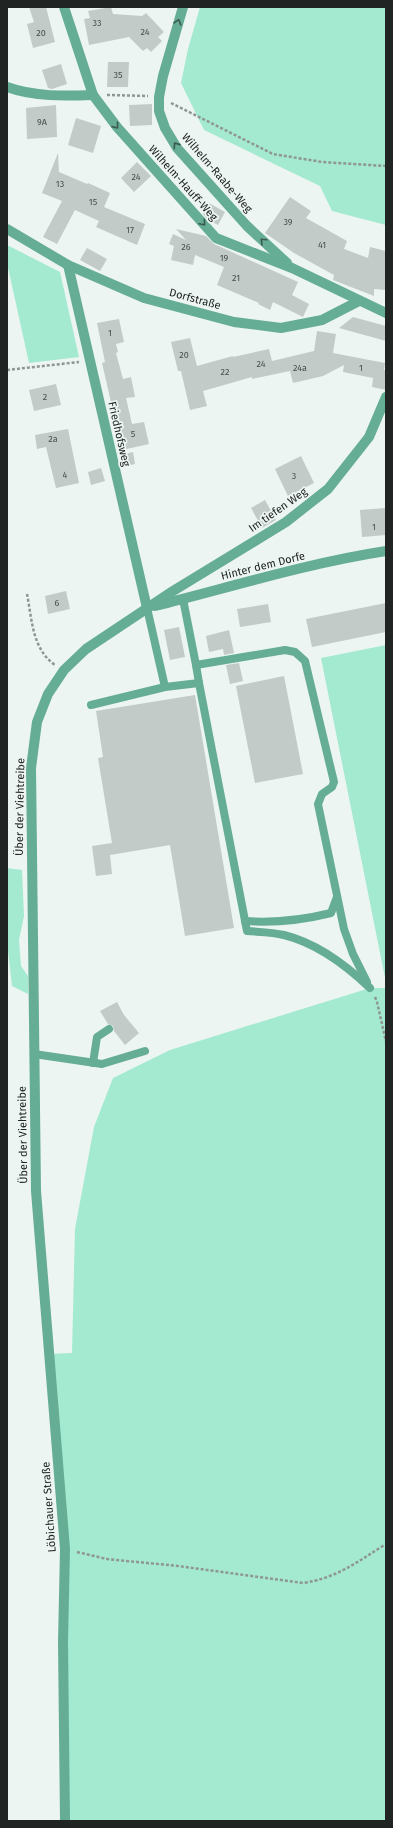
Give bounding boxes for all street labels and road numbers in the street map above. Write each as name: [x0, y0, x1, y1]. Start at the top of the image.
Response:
street label: Wilhelm-Raabe-Weg: [179, 131, 255, 216]
street label: Wilhelm-Hauff-Weg: [146, 143, 220, 224]
street label: Dorfstraße: [168, 286, 222, 312]
street label: Friedhofsweg: [105, 400, 133, 468]
street label: Im tiefen Weg: [246, 485, 310, 535]
street label: Hinter dem Dorfe: [220, 549, 306, 583]
street label: Über der Viehtreibe: [12, 758, 27, 856]
street label: Über der Viehtreibe: [15, 1086, 30, 1184]
street label: Löbichauer Straße: [39, 1461, 59, 1553]

